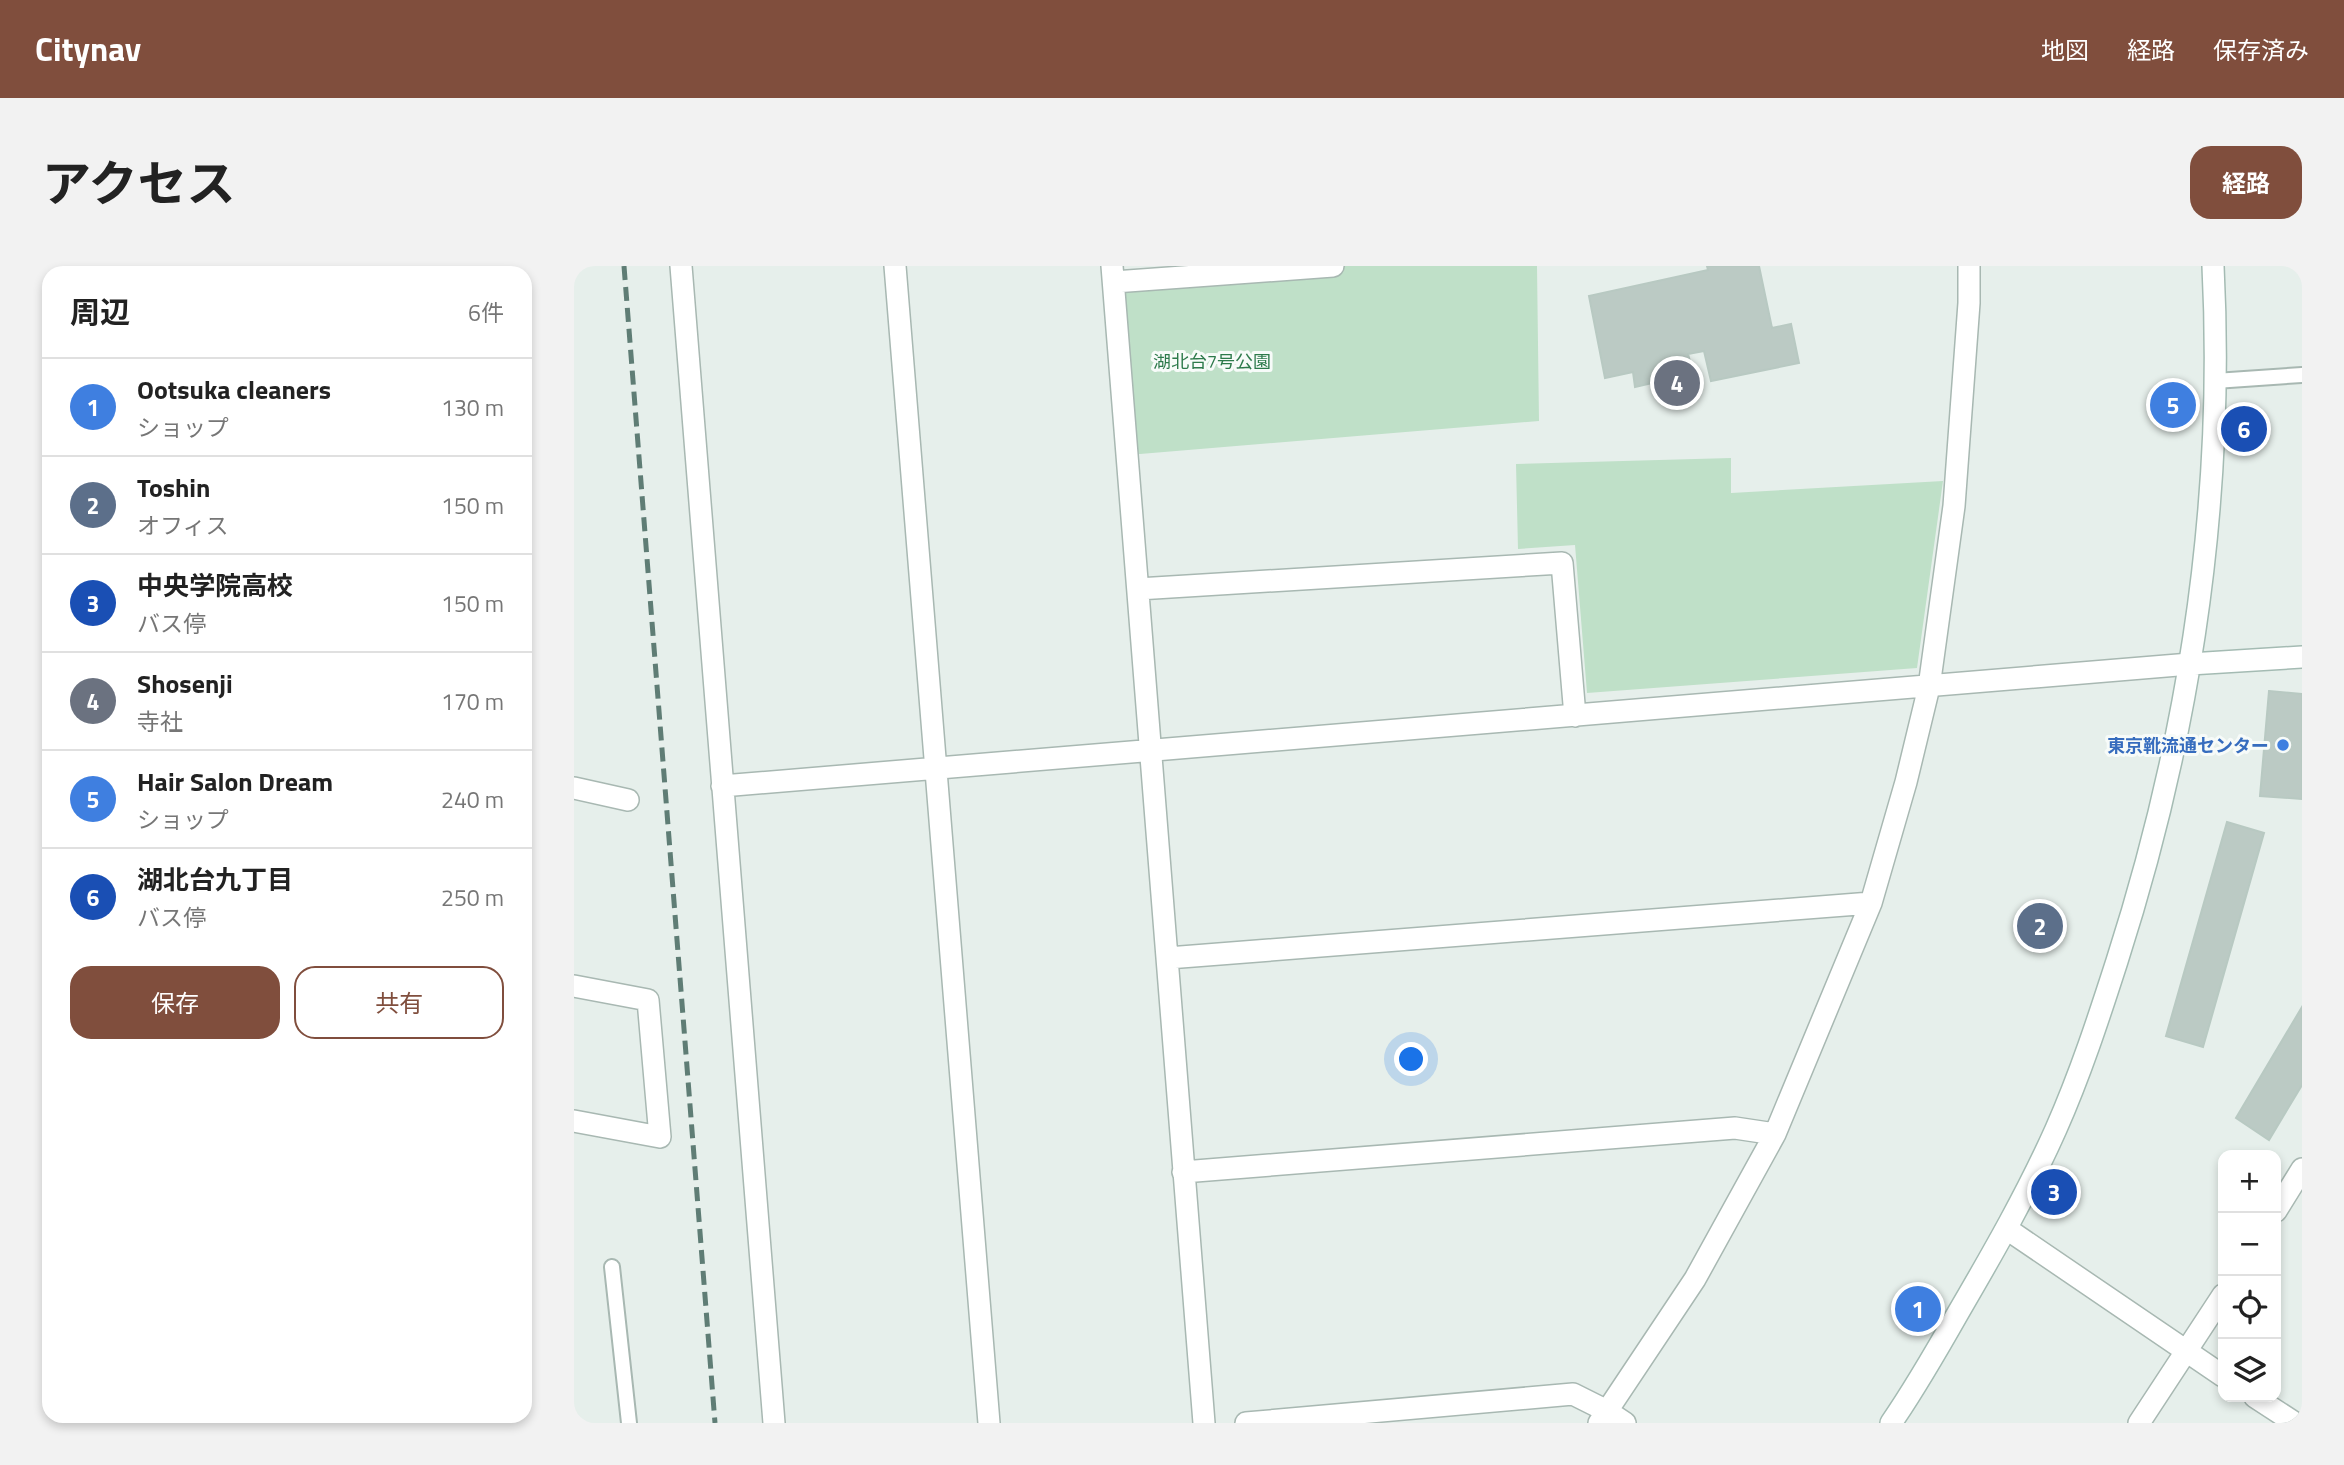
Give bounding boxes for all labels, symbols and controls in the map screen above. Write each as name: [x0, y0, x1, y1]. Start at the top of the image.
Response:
text: Citynav: [35, 24, 141, 74]
text: 地図: [2041, 32, 2089, 68]
text: 経路: [2127, 32, 2175, 68]
text: 保存済み: [2213, 32, 2309, 68]
text: アクセス: [42, 145, 236, 220]
button: 経路: [2190, 146, 2302, 219]
text: 周辺: [70, 289, 130, 335]
text: 6件: [468, 295, 504, 330]
park label: 湖北台7号公園: [1153, 348, 1271, 375]
pin: 4: [1654, 357, 1700, 409]
text: Ootsuka cleaners: [137, 370, 331, 409]
pin: 5: [2150, 379, 2196, 431]
text: 1: [87, 390, 99, 425]
text: 130 m: [441, 390, 504, 425]
pin: 6: [2221, 403, 2267, 455]
text: ショップ: [137, 410, 229, 445]
text: Toshin: [137, 468, 210, 507]
text: 2: [87, 488, 99, 523]
text: 150 m: [441, 488, 504, 523]
text: オフィス: [137, 508, 229, 543]
text: 中央学院高校: [137, 566, 293, 605]
text: 3: [87, 586, 99, 621]
text: 150 m: [441, 586, 504, 621]
text: バス停: [137, 606, 206, 641]
text: Shosenji: [137, 664, 233, 703]
text: 4: [87, 684, 99, 719]
text: 170 m: [441, 684, 504, 719]
text: 寺社: [137, 704, 183, 739]
place label: 東京靴流通センター: [2107, 732, 2269, 759]
marker: 東京靴流通センター: [2275, 737, 2291, 753]
text: Hair Salon Dream: [137, 762, 333, 801]
text: 5: [87, 782, 99, 817]
text: 240 m: [441, 782, 504, 817]
text: ショップ: [137, 802, 229, 837]
text: 湖北台九丁目: [137, 860, 293, 899]
text: 6: [87, 880, 99, 915]
text: 250 m: [441, 880, 504, 915]
text: バス停: [137, 900, 206, 935]
pin: 2: [2017, 900, 2063, 952]
button: 保存: [70, 966, 280, 1039]
button: 共有: [294, 966, 504, 1039]
your location: [1394, 1042, 1428, 1076]
map controls: [2218, 1150, 2281, 1402]
button: +: [2218, 1150, 2281, 1213]
pin: 3: [2031, 1166, 2077, 1218]
button: −: [2218, 1213, 2281, 1276]
button: locate: [2218, 1276, 2281, 1339]
pin: 1: [1895, 1283, 1941, 1335]
button: layers: [2218, 1339, 2281, 1402]

